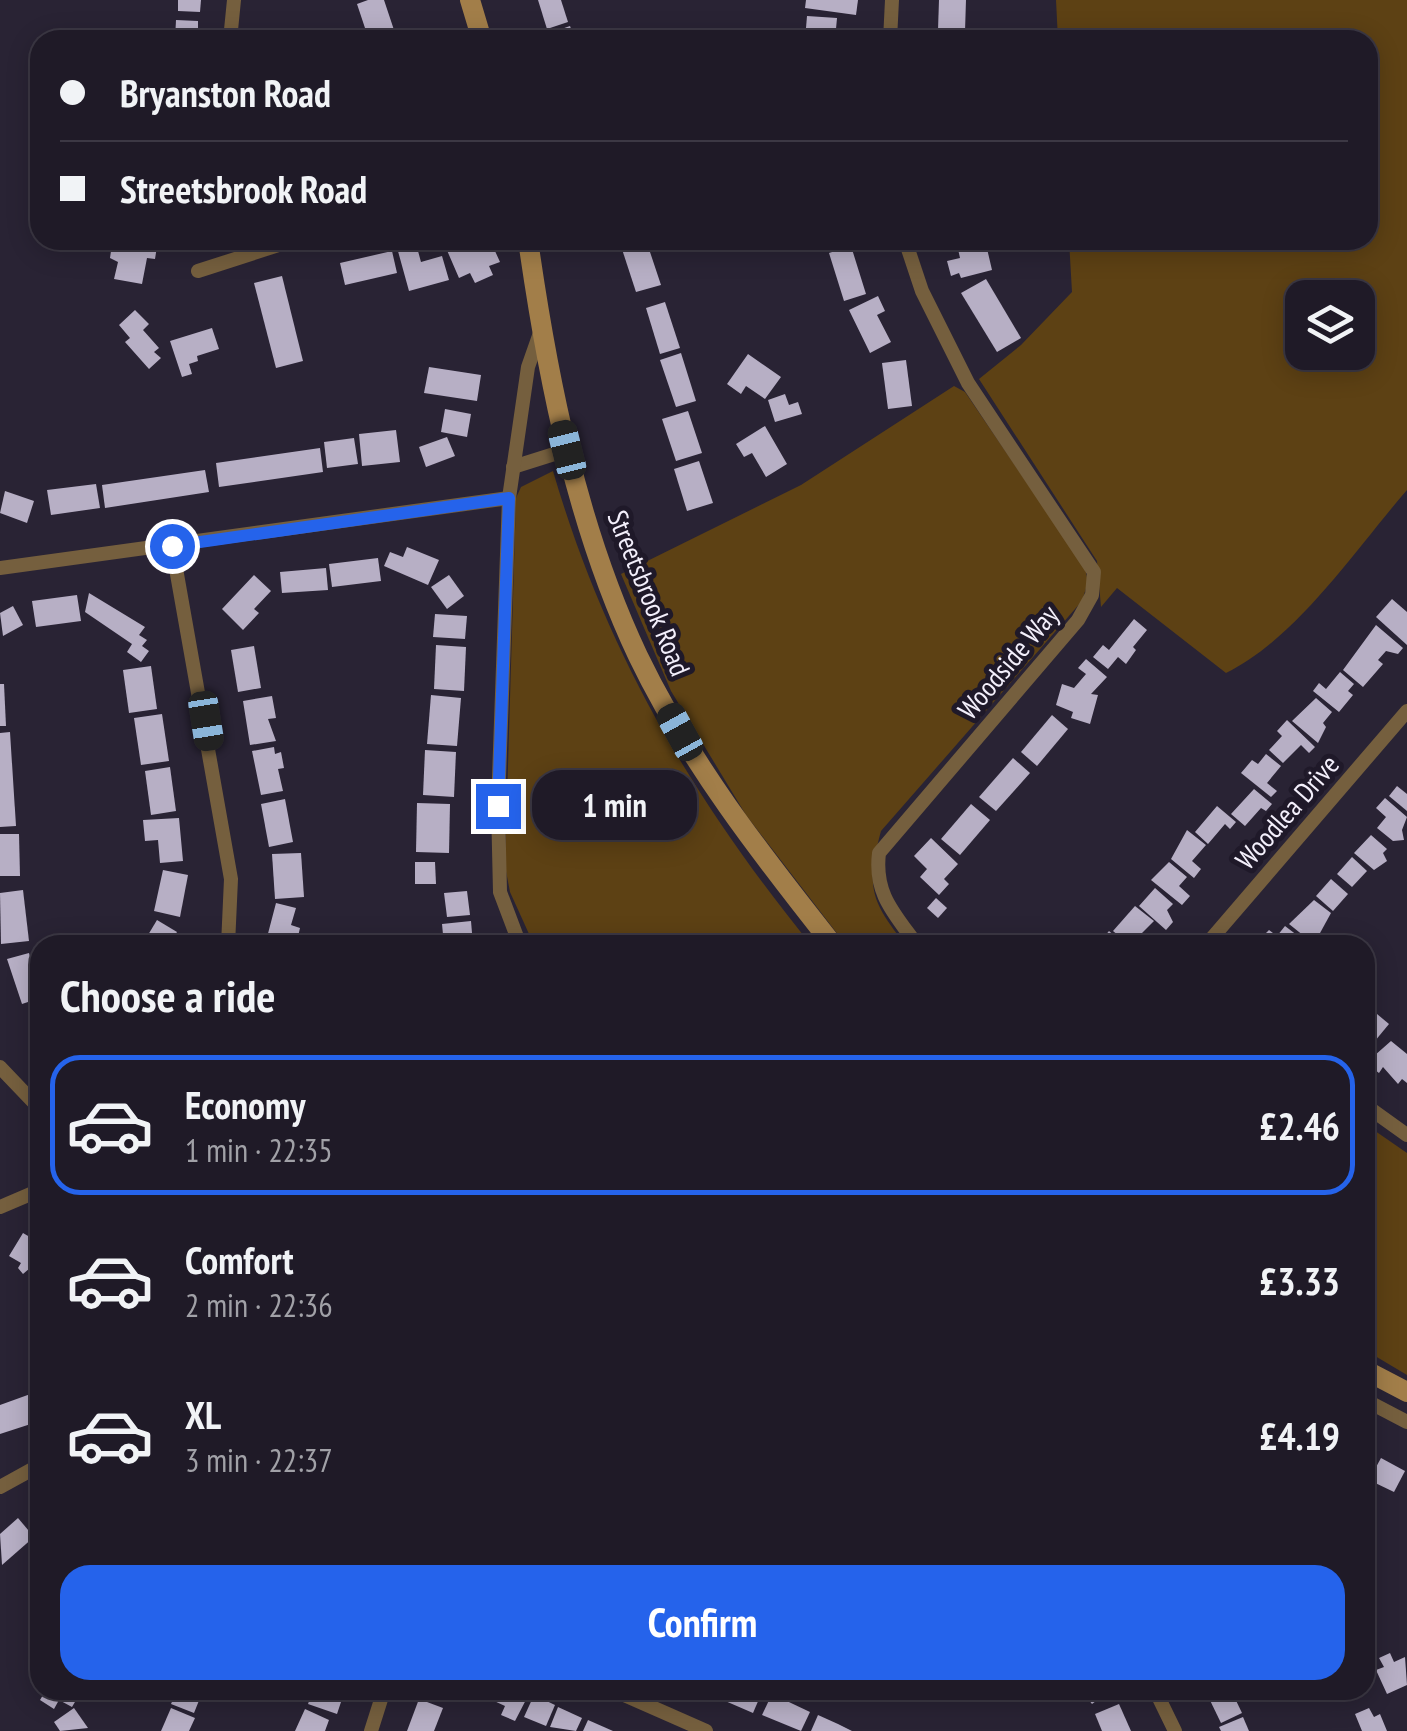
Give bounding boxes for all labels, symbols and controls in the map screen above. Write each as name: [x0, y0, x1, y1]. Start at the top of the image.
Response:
text: Bryanston Road: [120, 68, 331, 117]
text: Streetsbrook Road: [120, 164, 367, 213]
map controls: [1285, 280, 1375, 370]
button: layers: [1285, 280, 1375, 370]
car: [545, 417, 589, 483]
street label: Streetsbrook Road: [599, 505, 699, 681]
route start: [150, 524, 195, 569]
street label: Woodside Way: [949, 596, 1067, 727]
car: [186, 689, 226, 753]
car: [652, 698, 708, 766]
street label: Woodlea Drive: [1227, 747, 1347, 877]
callout: 1 min: [533, 771, 698, 841]
route end: [476, 784, 521, 829]
text: 1 min: [582, 784, 647, 826]
text: Choose a ride: [60, 966, 275, 1024]
icon: car: [65, 1080, 155, 1170]
text: Economy: [185, 1080, 305, 1129]
text: £2.46: [1259, 1101, 1340, 1150]
text: 1 min · 22:35: [185, 1129, 333, 1171]
icon: car: [65, 1235, 155, 1325]
text: Comfort: [185, 1235, 294, 1284]
text: £3.33: [1259, 1256, 1340, 1305]
text: 2 min · 22:36: [185, 1284, 333, 1326]
icon: car: [65, 1390, 155, 1480]
text: XL: [185, 1390, 221, 1439]
text: £4.19: [1259, 1411, 1340, 1460]
text: 3 min · 22:37: [185, 1439, 333, 1481]
button: Confirm: [60, 1565, 1345, 1680]

